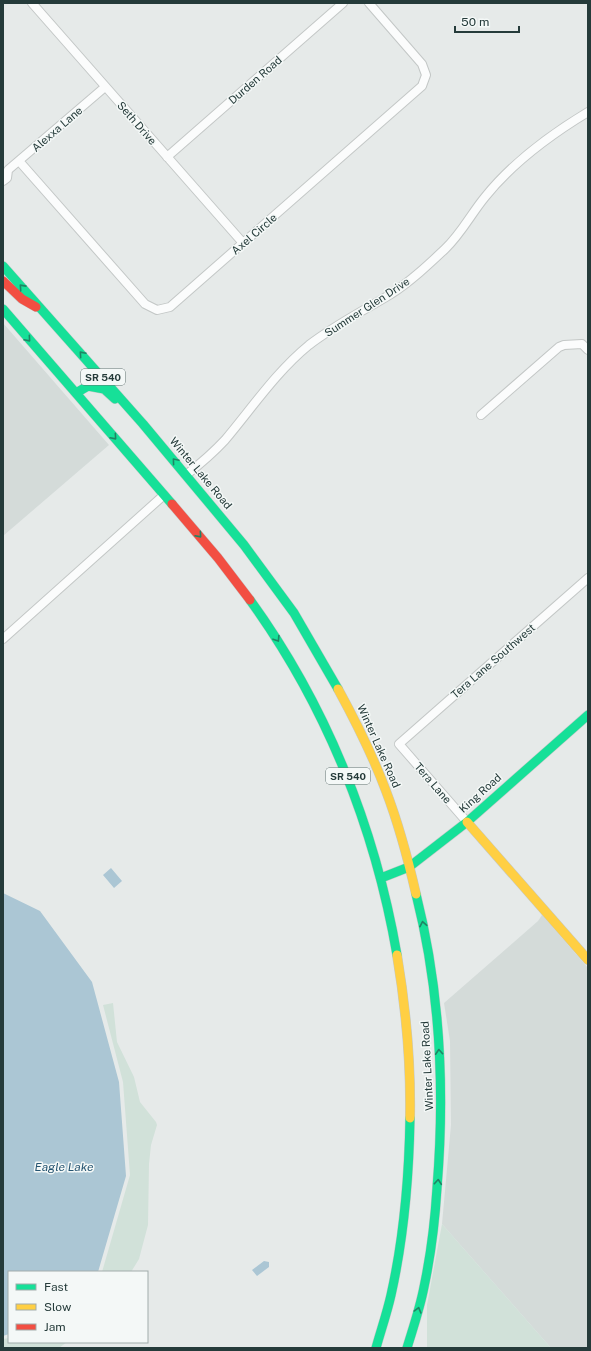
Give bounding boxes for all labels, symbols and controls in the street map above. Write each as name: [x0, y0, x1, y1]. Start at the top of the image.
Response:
scale bar: [455, 8, 519, 34]
text: 50 m: [461, 15, 489, 29]
street label: Durden Road: [226, 54, 284, 106]
street label: Seth Drive: [115, 99, 159, 147]
street label: Alexxa Lane: [30, 104, 84, 154]
street label: Axel Circle: [229, 211, 279, 257]
street label: Summer Glen Drive: [322, 275, 412, 339]
one-way arrow: [20, 285, 27, 292]
one-way arrow: [24, 334, 31, 342]
one-way arrow: [79, 351, 86, 358]
road number: SR 540: [81, 369, 125, 385]
one-way arrow: [110, 432, 117, 439]
street label: Winter Lake Road: [168, 435, 234, 511]
one-way arrow: [172, 458, 179, 465]
one-way arrow: [195, 530, 202, 538]
street label: Tera Lane Southwest: [449, 621, 537, 701]
one-way arrow: [272, 635, 280, 642]
street label: Winter Lake Road: [355, 703, 403, 789]
street label: Tera Lane: [412, 760, 454, 806]
road number: SR 540: [326, 768, 370, 784]
street label: King Road: [457, 771, 503, 815]
one-way arrow: [419, 921, 427, 927]
street label: Winter Lake Road: [419, 1021, 435, 1111]
one-way arrow: [435, 1049, 444, 1055]
water label: Eagle Lake: [35, 1160, 94, 1174]
one-way arrow: [434, 1179, 443, 1185]
legend: [8, 1271, 148, 1343]
text: Fast: [44, 1280, 69, 1294]
text: Slow: [44, 1300, 72, 1314]
one-way arrow: [413, 1307, 421, 1314]
text: Jam: [44, 1320, 66, 1334]

